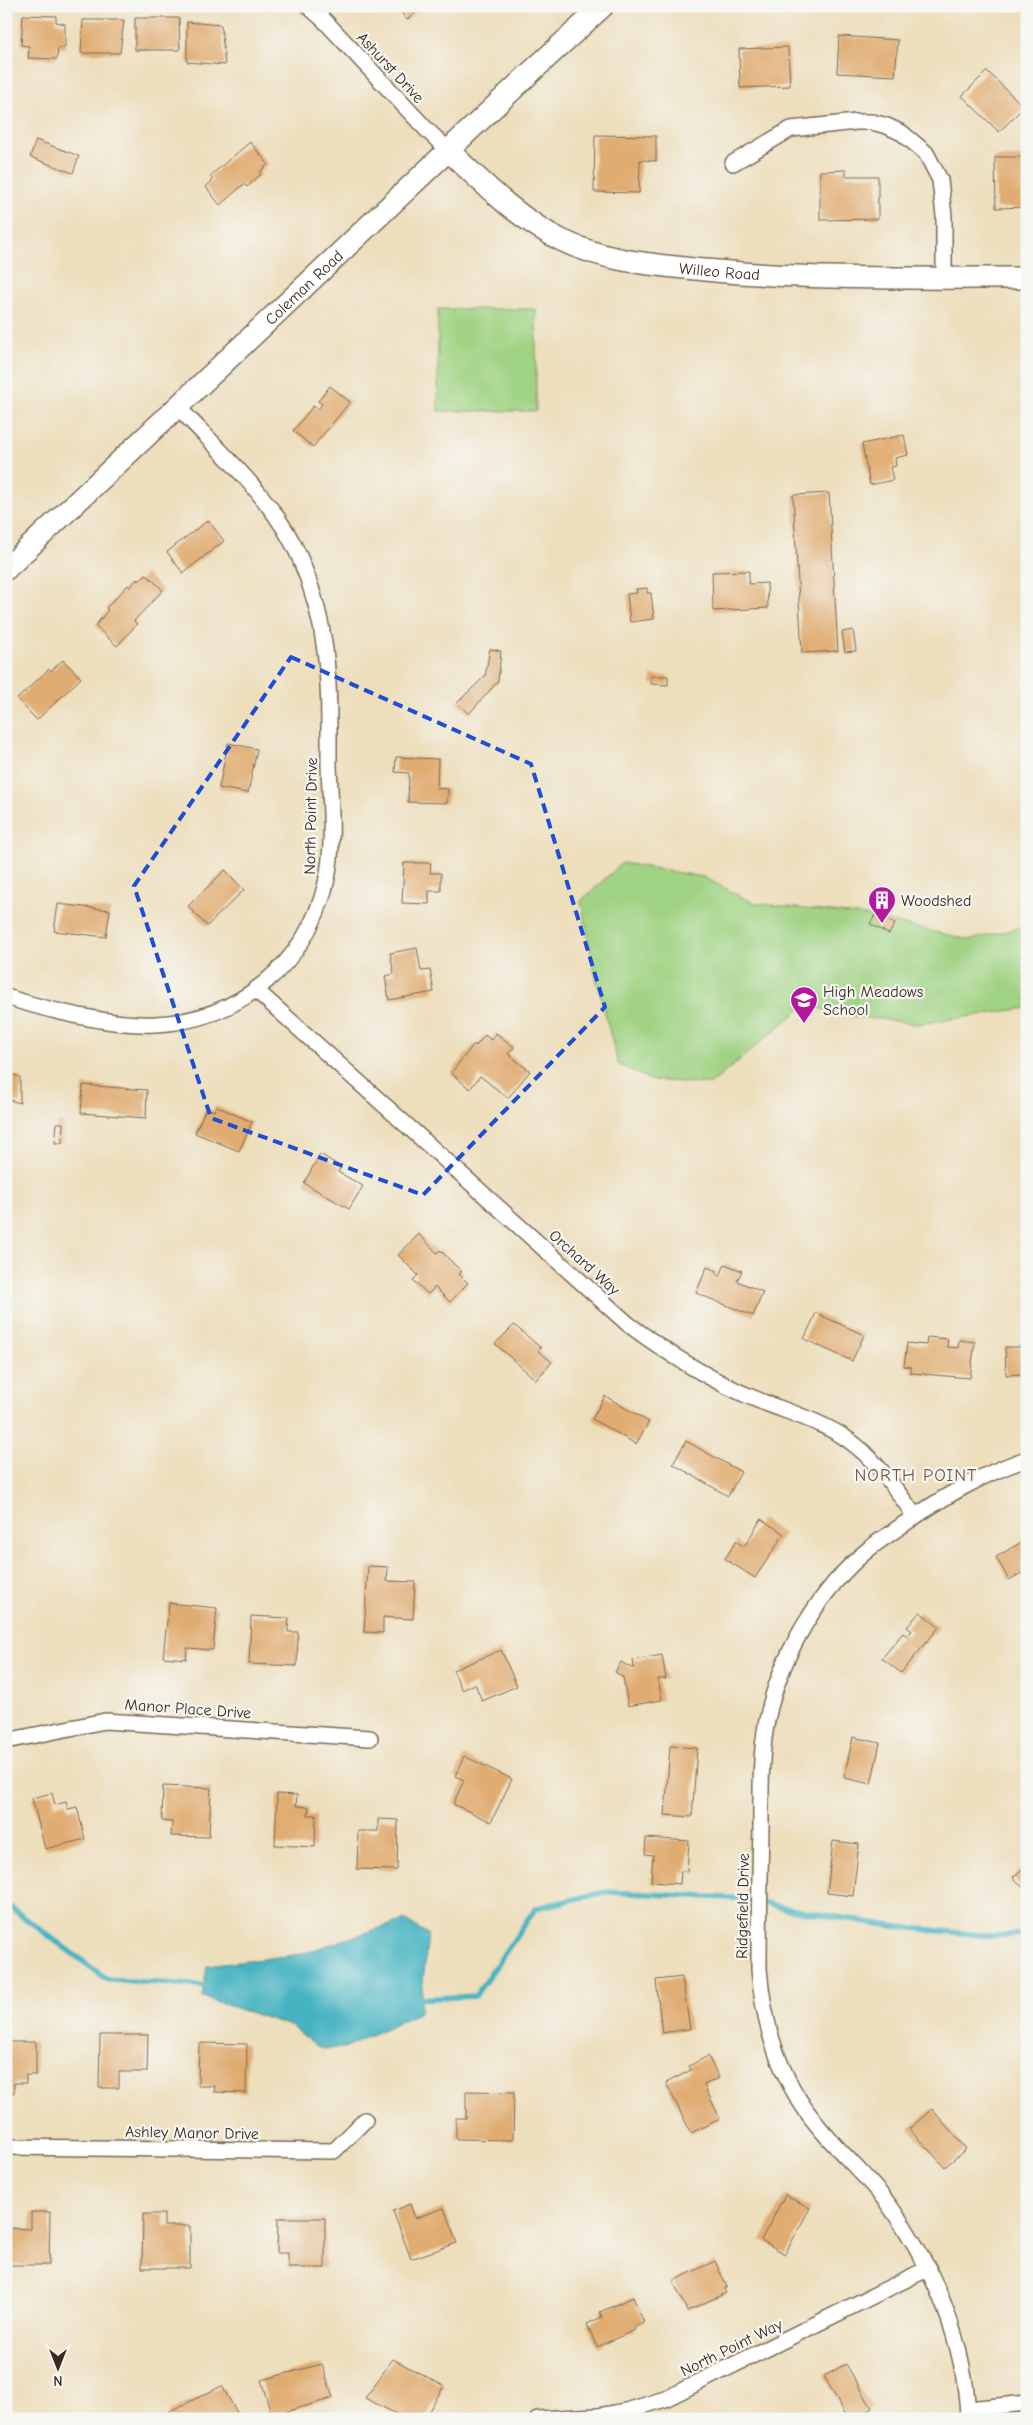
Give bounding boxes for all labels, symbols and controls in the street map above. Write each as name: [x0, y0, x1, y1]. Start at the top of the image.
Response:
street label: Ashurst Drive: [353, 29, 428, 107]
street label: Coleman Road: [262, 247, 347, 329]
street label: Willeo Road: [678, 259, 760, 284]
street label: North Point Drive: [301, 757, 321, 875]
building icon: Woodshed: [867, 885, 897, 924]
place label: Woodshed: [901, 892, 971, 910]
place label: High Meadows School: [823, 983, 924, 1019]
school or university icon: High Meadows School: [789, 985, 819, 1024]
street label: Orchard Way: [545, 1226, 624, 1300]
district label: NORTH POINT: [855, 1465, 978, 1486]
street label: Manor Place Drive: [124, 1696, 252, 1722]
street label: Ridgefield Drive: [733, 1853, 753, 1959]
street label: Ashley Manor Drive: [125, 2123, 259, 2143]
street label: North Point Way: [678, 2315, 786, 2380]
north arrow: [32, 2342, 82, 2392]
text: N: [53, 2372, 63, 2389]

